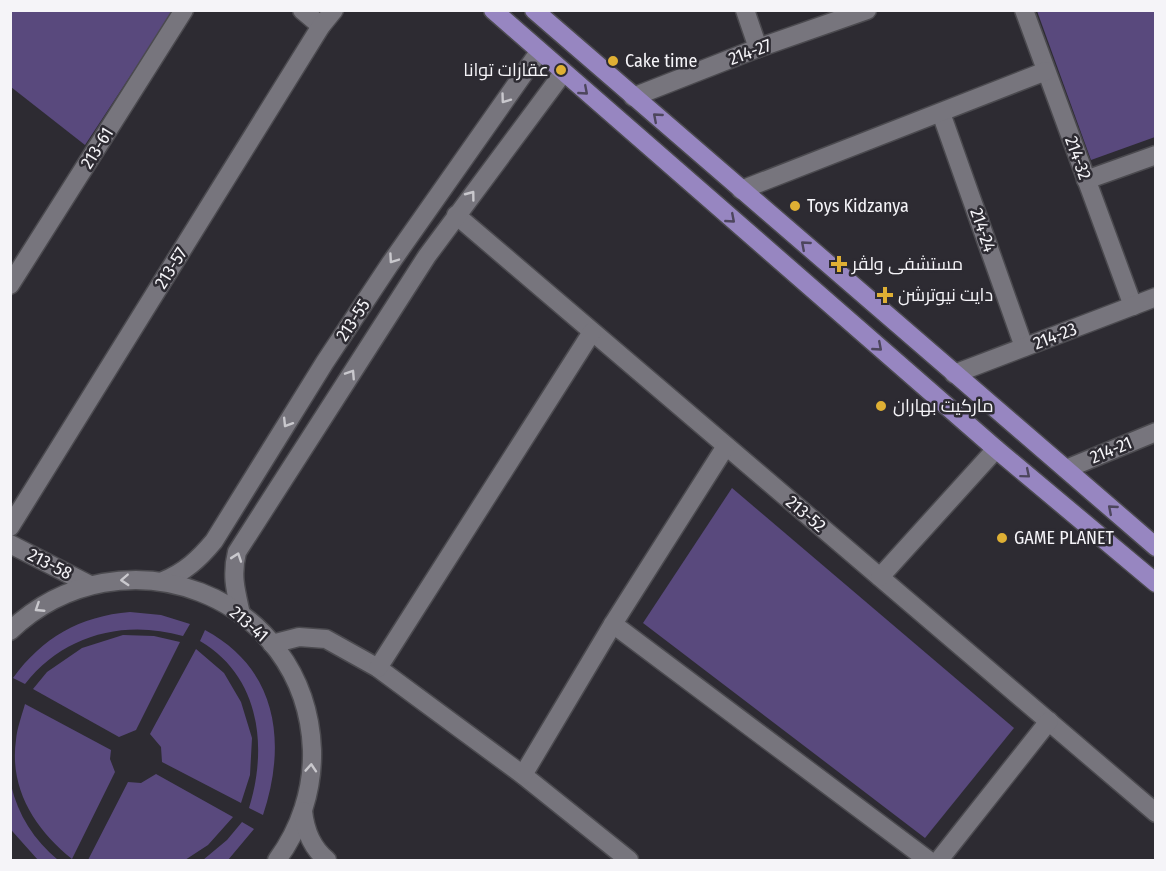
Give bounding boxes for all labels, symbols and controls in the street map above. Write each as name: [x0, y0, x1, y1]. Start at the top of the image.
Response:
street label: 214-27: [726, 34, 774, 70]
place label: Cake time: [625, 50, 697, 72]
marker: Cake time: [606, 54, 620, 68]
place label: عقارات توانا: [463, 59, 549, 81]
marker: عقارات توانا: [554, 63, 568, 77]
one-way arrow: [577, 84, 588, 95]
one-way arrow: [501, 93, 512, 104]
one-way arrow: [653, 113, 664, 124]
street label: 213-61: [76, 123, 118, 173]
street label: 214-32: [1060, 133, 1096, 183]
one-way arrow: [464, 191, 475, 202]
place label: Toys Kidzanya: [807, 195, 909, 217]
marker: Toys Kidzanya: [788, 199, 802, 213]
street label: 214-24: [965, 205, 1001, 255]
one-way arrow: [724, 212, 735, 223]
one-way arrow: [801, 241, 812, 252]
street label: 213-57: [150, 243, 192, 293]
one-way arrow: [389, 253, 400, 264]
place label: مستشفى ولڤر: [851, 253, 963, 275]
marker: مستشفى ولڤر: [830, 255, 848, 273]
place label: دايت نيوترشن: [898, 284, 993, 306]
marker: دايت نيوترشن: [876, 286, 894, 304]
street label: 213-55: [331, 295, 375, 345]
street label: 214-23: [1030, 318, 1080, 354]
one-way arrow: [871, 340, 882, 351]
one-way arrow: [343, 370, 354, 381]
place label: مارکیت بهاران: [893, 395, 994, 417]
marker: مارکیت بهاران: [874, 399, 888, 413]
one-way arrow: [283, 417, 295, 427]
street label: 214-21: [1087, 432, 1135, 468]
one-way arrow: [1019, 467, 1030, 478]
street label: 213-52: [782, 491, 830, 537]
one-way arrow: [1108, 505, 1119, 516]
place label: GAME PLANET: [1014, 527, 1114, 549]
marker: GAME PLANET: [995, 531, 1009, 545]
street label: 213-58: [24, 544, 76, 584]
one-way arrow: [229, 553, 242, 563]
one-way arrow: [121, 573, 130, 586]
one-way arrow: [35, 601, 46, 612]
street label: 213-41: [225, 601, 273, 647]
one-way arrow: [304, 763, 317, 772]

